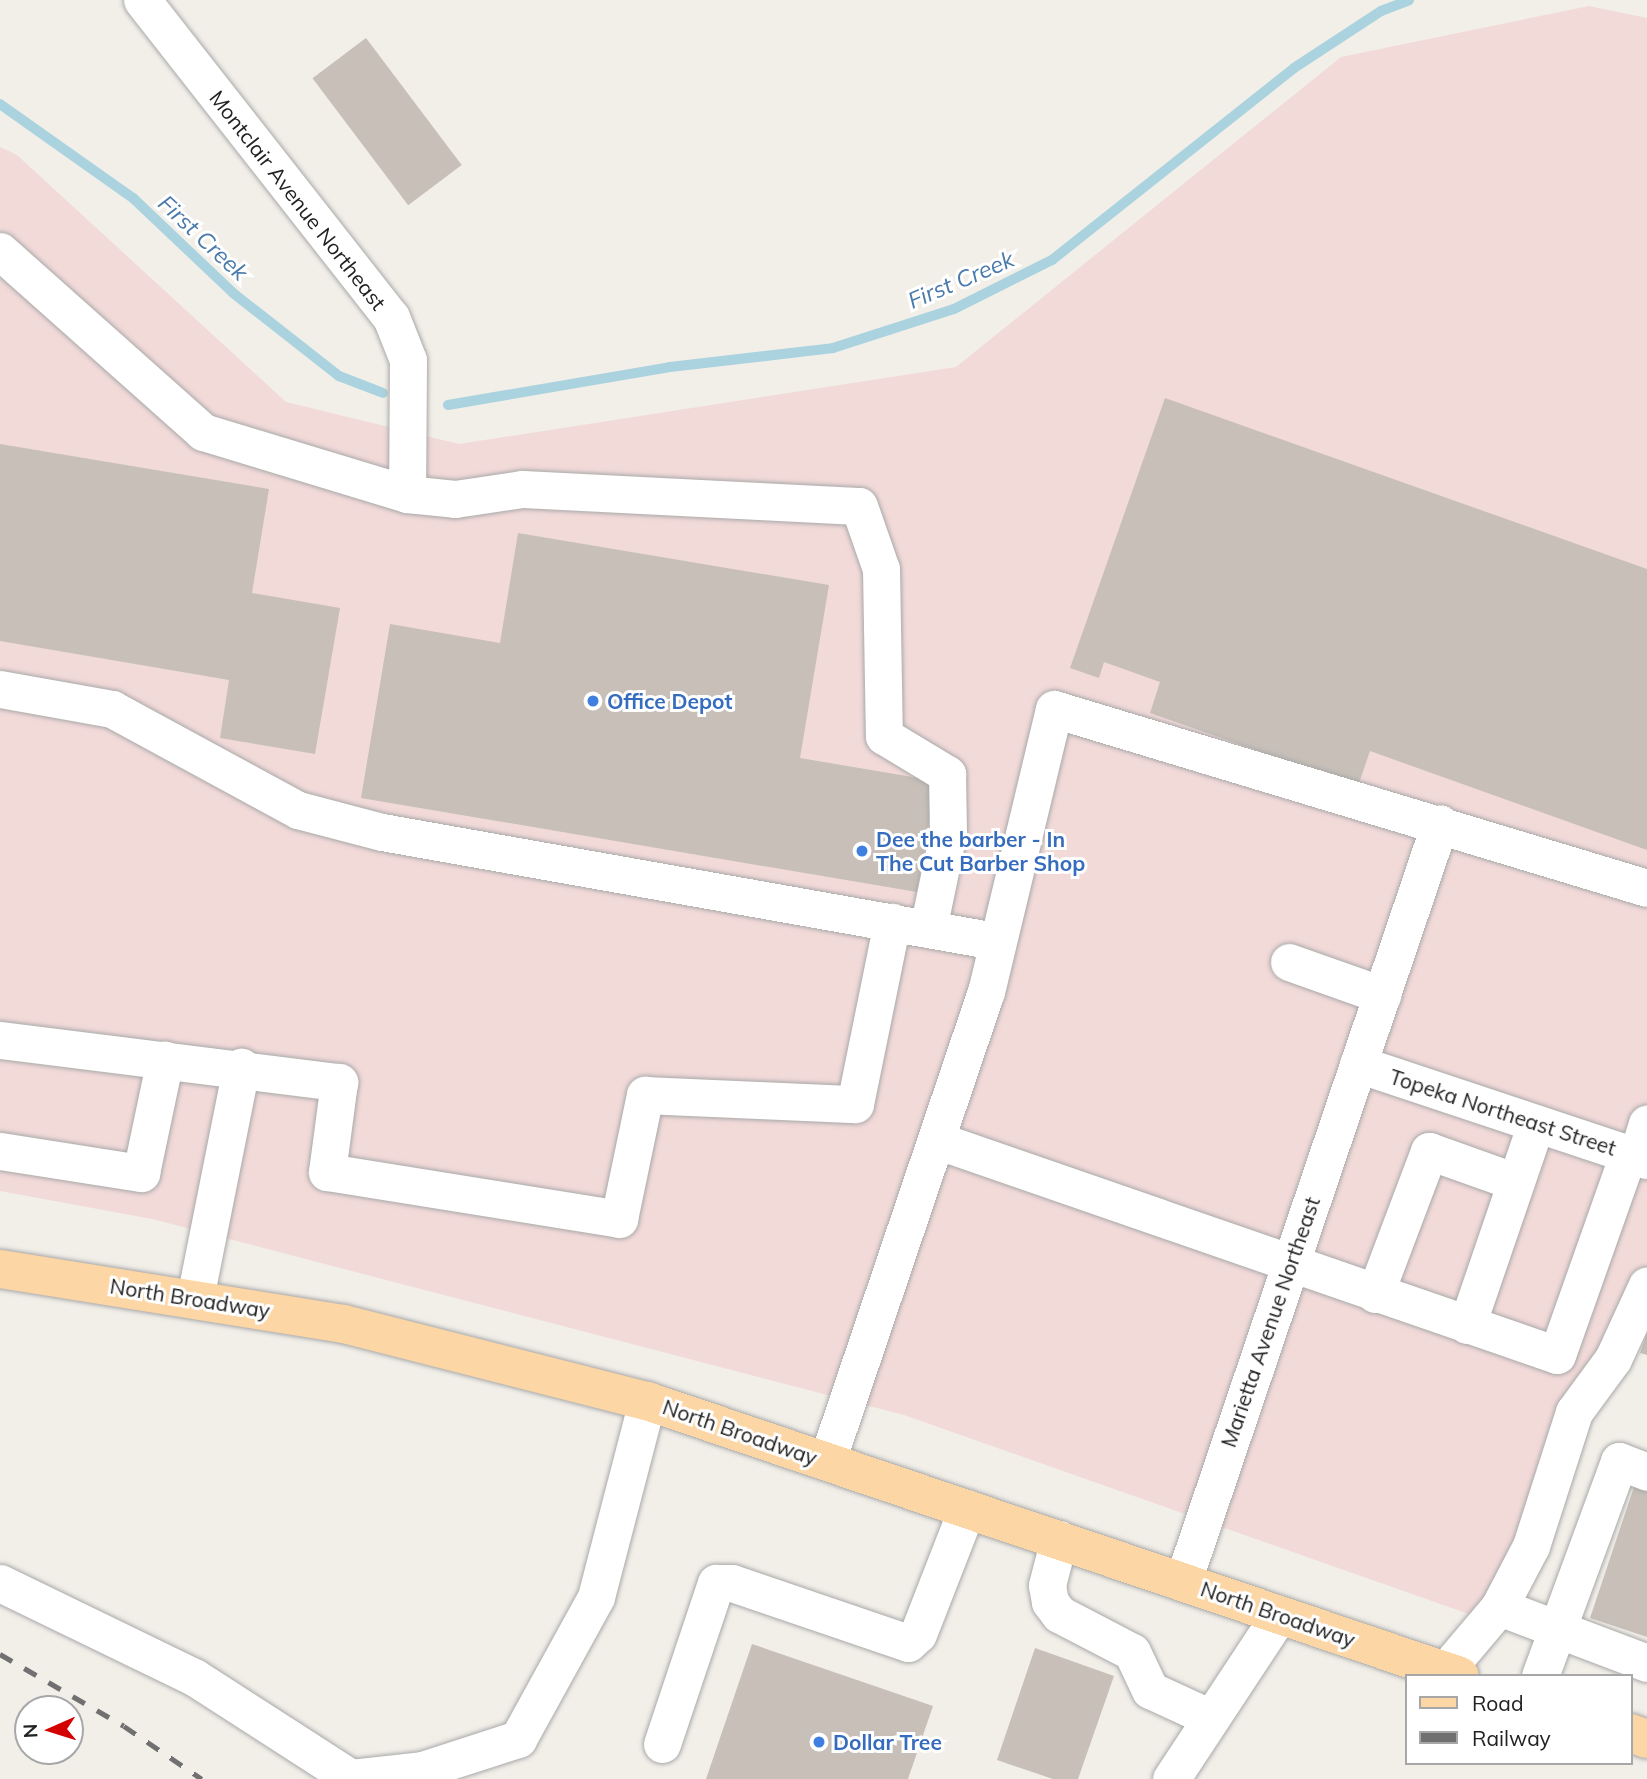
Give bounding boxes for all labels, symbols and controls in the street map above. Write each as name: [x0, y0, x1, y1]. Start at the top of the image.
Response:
street label: Montclair Avenue Northeast: [205, 85, 391, 315]
water label: First Creek: [152, 189, 254, 287]
water label: First Creek: [904, 245, 1018, 315]
place label: Office Depot: [607, 688, 732, 714]
marker: Office Depot: [585, 693, 601, 709]
place label: Dee the barber - In The Cut Barber Shop: [876, 826, 1085, 876]
marker: Dee the barber - In The Cut Barber Shop: [854, 843, 870, 859]
street label: Topeka Northeast Street: [1387, 1063, 1619, 1161]
street label: Marietta Avenue Northeast: [1215, 1194, 1325, 1450]
street label: North Broadway: [108, 1273, 272, 1323]
street label: North Broadway: [659, 1394, 821, 1470]
street label: North Broadway: [1197, 1576, 1359, 1652]
legend: [1406, 1674, 1633, 1765]
text: Road: [1472, 1690, 1523, 1716]
north arrow: [14, 1695, 84, 1765]
text: N: [18, 1723, 42, 1739]
text: Railway: [1472, 1725, 1551, 1751]
place label: Dollar Tree: [833, 1729, 942, 1755]
marker: Dollar Tree: [811, 1734, 827, 1750]

